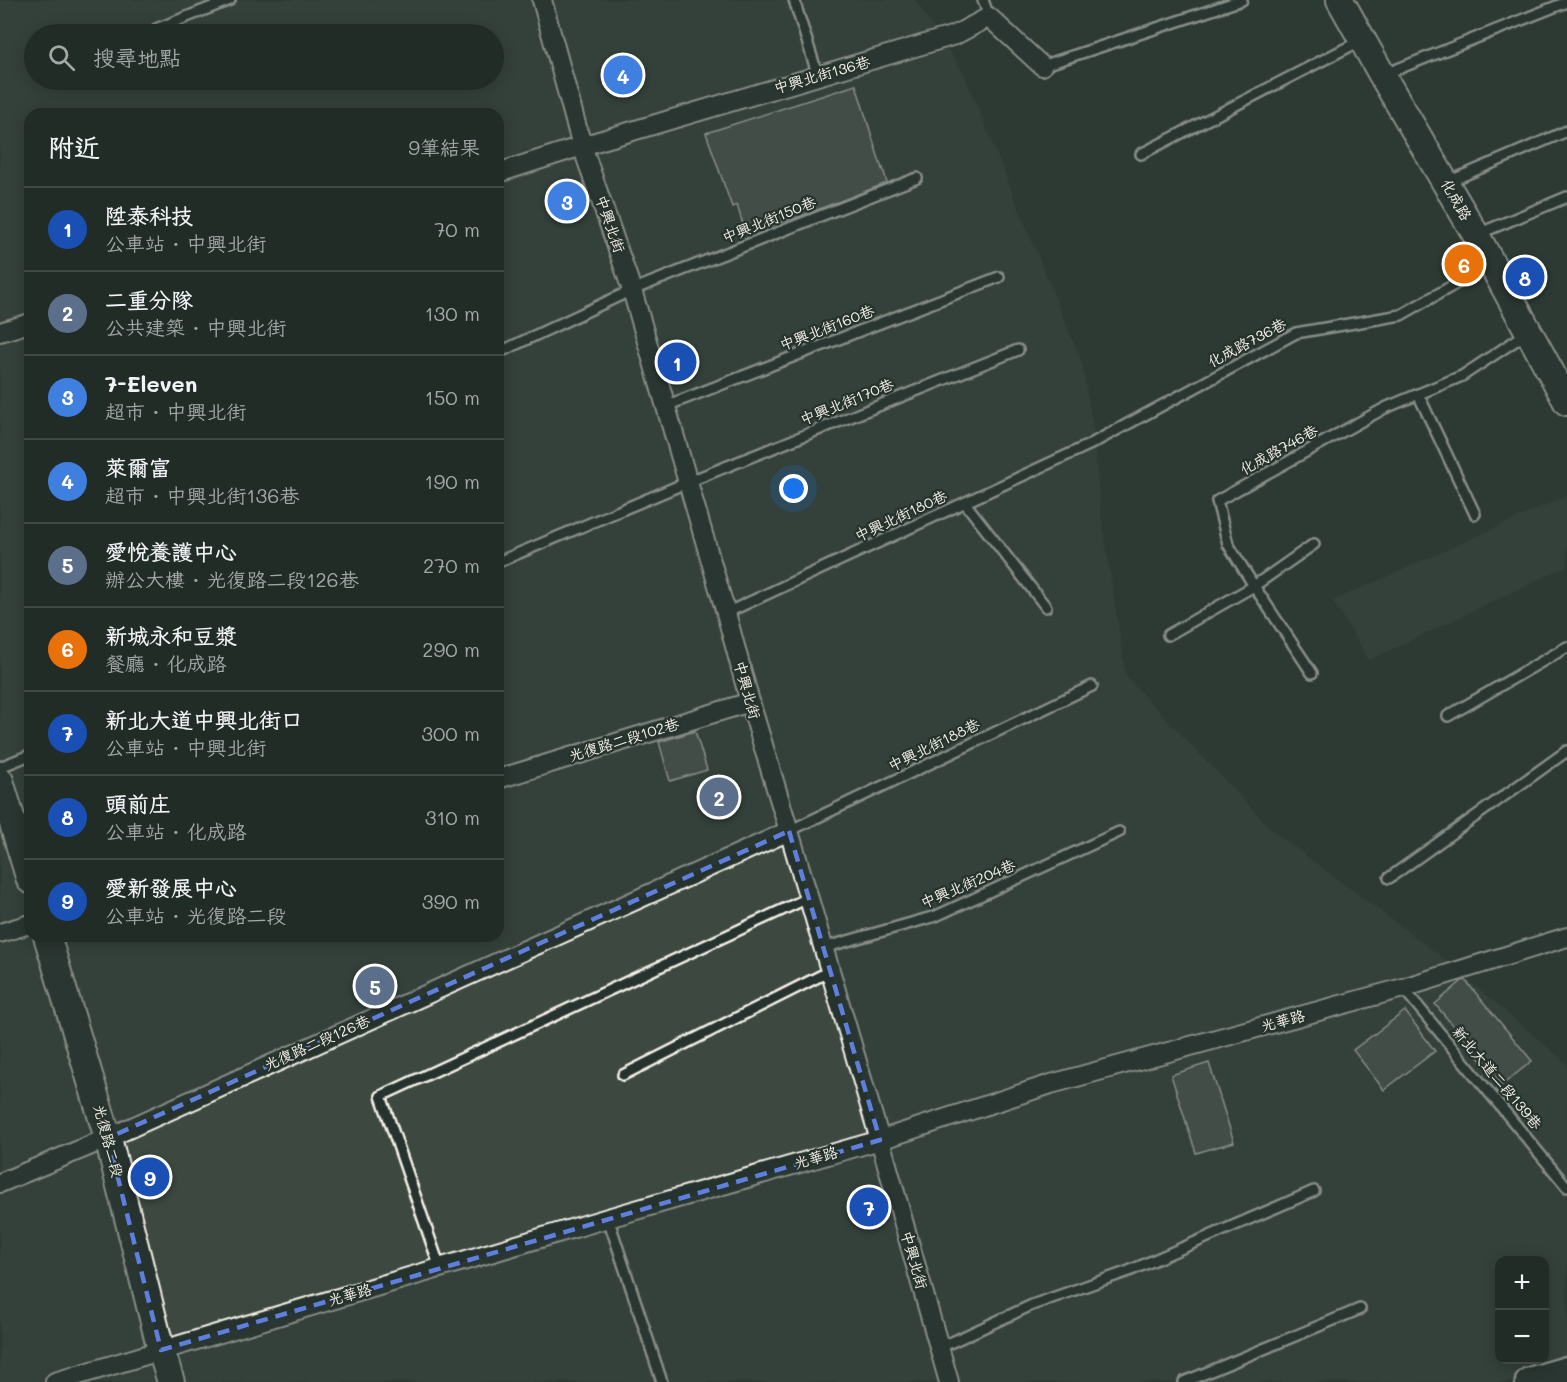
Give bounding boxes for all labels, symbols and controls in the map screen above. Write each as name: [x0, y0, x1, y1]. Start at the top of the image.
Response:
search box: [24, 24, 504, 90]
icon: search: [45, 41, 78, 74]
text: 搜尋地點: [93, 43, 181, 72]
street label: 中興北街136巷: [771, 51, 872, 97]
pin: 4: [604, 52, 642, 98]
text: 附近: [48, 130, 100, 164]
text: 9筆結果: [408, 134, 480, 160]
street label: 化成路: [1437, 175, 1477, 224]
pin: 3: [548, 178, 586, 224]
street label: 中興北街150巷: [719, 191, 819, 247]
street label: 中興北街: [592, 192, 630, 255]
text: 陞泰科技: [105, 201, 193, 230]
text: 1: [63, 216, 72, 242]
text: 70 m: [434, 216, 480, 242]
text: 公車站 · 中興北街: [105, 230, 267, 256]
pin: 6: [1444, 242, 1484, 286]
pin: 8: [1506, 254, 1544, 300]
text: 二重分隊: [105, 285, 193, 314]
text: 2: [62, 300, 73, 326]
text: 130 m: [425, 300, 480, 326]
street label: 中興北街160巷: [776, 300, 877, 354]
street label: 化成路736巷: [1204, 313, 1289, 371]
text: 公共建築 · 中興北街: [105, 314, 287, 340]
pin: 1: [658, 340, 696, 385]
text: 7-Eleven: [105, 369, 197, 398]
street label: 中興北街170巷: [797, 373, 896, 429]
text: 3: [62, 384, 74, 410]
text: 150 m: [425, 384, 480, 410]
text: 超市 · 中興北街: [105, 398, 247, 424]
street label: 化成路746巷: [1236, 419, 1321, 479]
text: 萊爾富: [105, 453, 171, 482]
text: 4: [61, 468, 74, 494]
text: 190 m: [425, 468, 480, 494]
your location: [779, 474, 808, 503]
text: 超市 · 中興北街136巷: [105, 482, 299, 508]
street label: 中興北街180巷: [851, 485, 950, 545]
text: 愛悅養護中心: [105, 537, 237, 566]
text: 5: [62, 552, 73, 578]
text: 270 m: [423, 552, 480, 578]
text: 辦公大樓 · 光復路二段126巷: [105, 566, 359, 592]
text: 新城永和豆漿: [105, 621, 237, 650]
text: 6: [61, 636, 74, 662]
text: 290 m: [422, 636, 480, 662]
text: 餐廳 · 化成路: [105, 650, 227, 676]
street label: 中興北街: [730, 658, 766, 721]
text: 新北大道中興北街口: [105, 705, 303, 734]
street label: 光復路二段102巷: [566, 713, 681, 765]
street label: 中興北街188巷: [884, 713, 983, 775]
text: 7: [62, 720, 73, 746]
text: 300 m: [421, 720, 480, 746]
text: 公車站 · 中興北街: [105, 734, 267, 760]
pin: 2: [700, 774, 738, 820]
text: 頭前庄: [105, 789, 171, 818]
text: 8: [61, 804, 74, 830]
text: 310 m: [425, 804, 480, 830]
text: 公車站 · 化成路: [105, 818, 247, 844]
street label: 中興北街204巷: [917, 854, 1018, 912]
text: 愛新發展中心: [105, 873, 237, 902]
text: 9: [61, 888, 74, 914]
text: 390 m: [422, 888, 480, 914]
text: 公車站 · 光復路二段: [105, 902, 287, 928]
pin: 5: [356, 964, 394, 1008]
street label: 光華路: [1258, 1005, 1307, 1036]
street label: 光復路二段126巷: [260, 1010, 373, 1074]
street label: 新北大道二段139巷: [1449, 1021, 1547, 1133]
street label: 光復路二段: [90, 1102, 128, 1180]
street label: 光華路: [791, 1141, 840, 1173]
pin: 9: [130, 1154, 170, 1200]
pin: 7: [850, 1184, 888, 1230]
street label: 中興北街: [897, 1228, 933, 1291]
map controls: [1495, 1256, 1549, 1364]
button: +: [1495, 1256, 1549, 1310]
street label: 光華路: [325, 1278, 374, 1310]
button: −: [1495, 1310, 1549, 1364]

